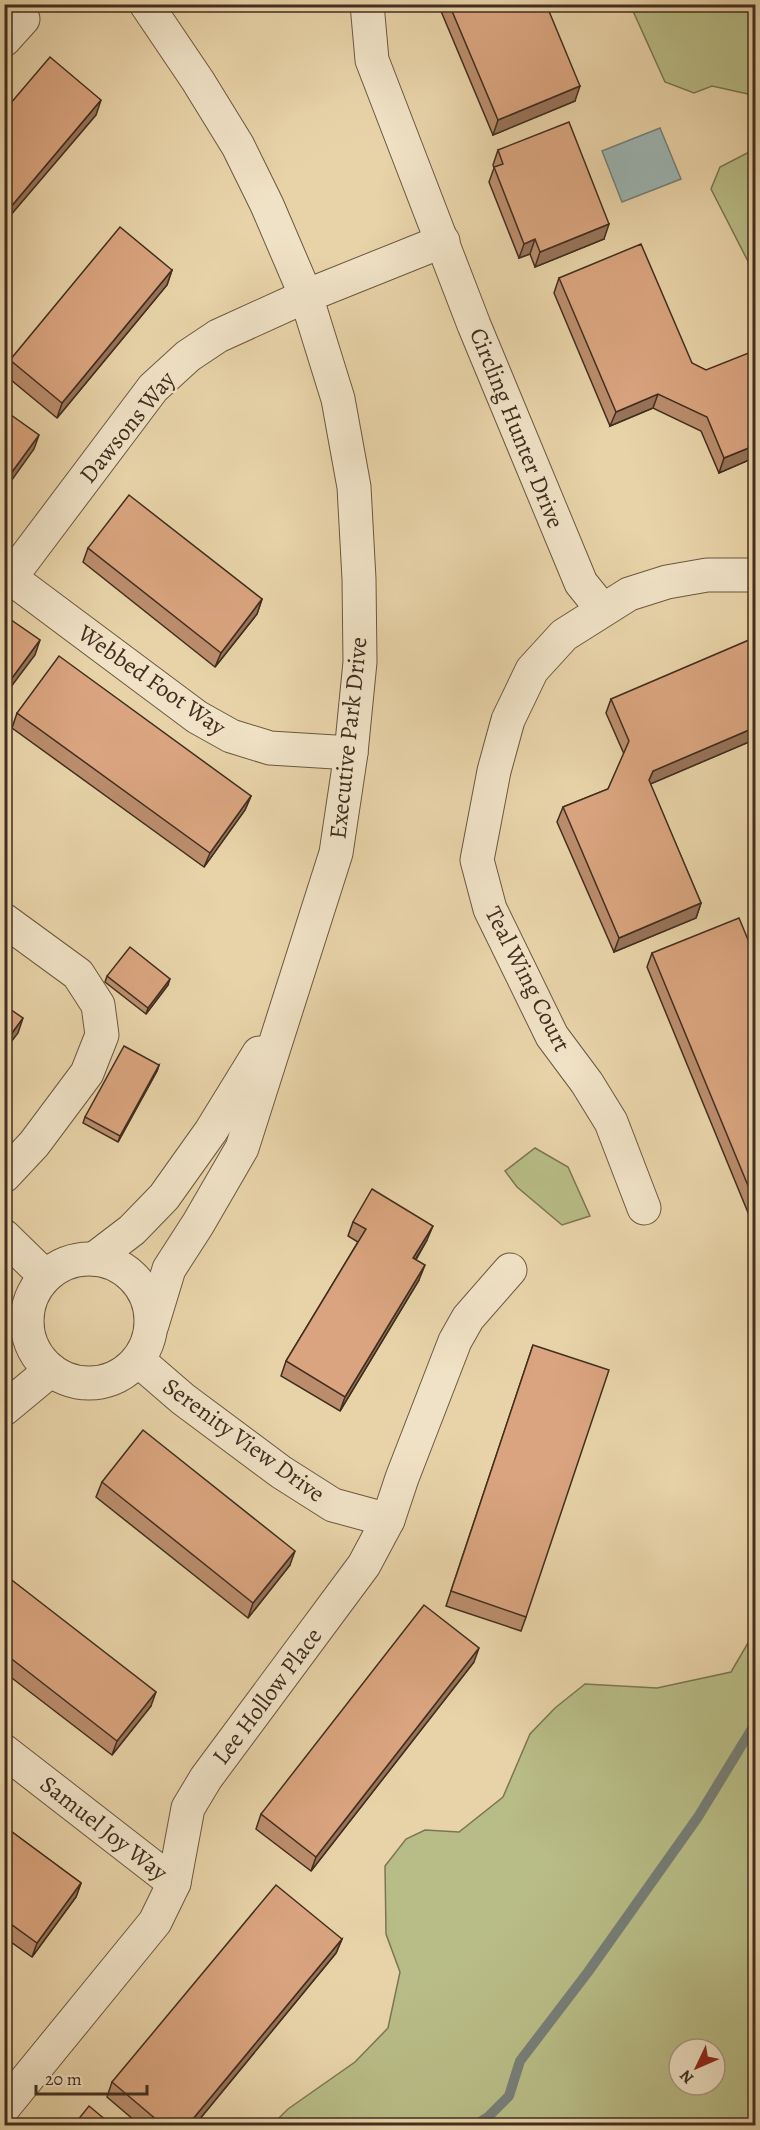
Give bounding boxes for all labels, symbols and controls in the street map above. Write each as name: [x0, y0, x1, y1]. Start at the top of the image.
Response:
street label: Circling Hunter Drive: [462, 323, 572, 533]
street label: Dawsons Way: [72, 364, 182, 490]
street label: Webbed Foot Way: [71, 616, 233, 743]
street label: Executive Park Drive: [321, 635, 375, 841]
street label: Teal Wing Court: [478, 901, 578, 1057]
street label: Serenity View Drive: [157, 1370, 331, 1510]
street label: Lee Hollow Place: [205, 1621, 329, 1771]
street label: Samuel Joy Way: [34, 1768, 175, 1888]
north arrow: [667, 2037, 727, 2097]
scale bar: [36, 2058, 147, 2096]
text: N: [675, 2065, 699, 2089]
text: 20 m: [45, 2067, 82, 2091]

